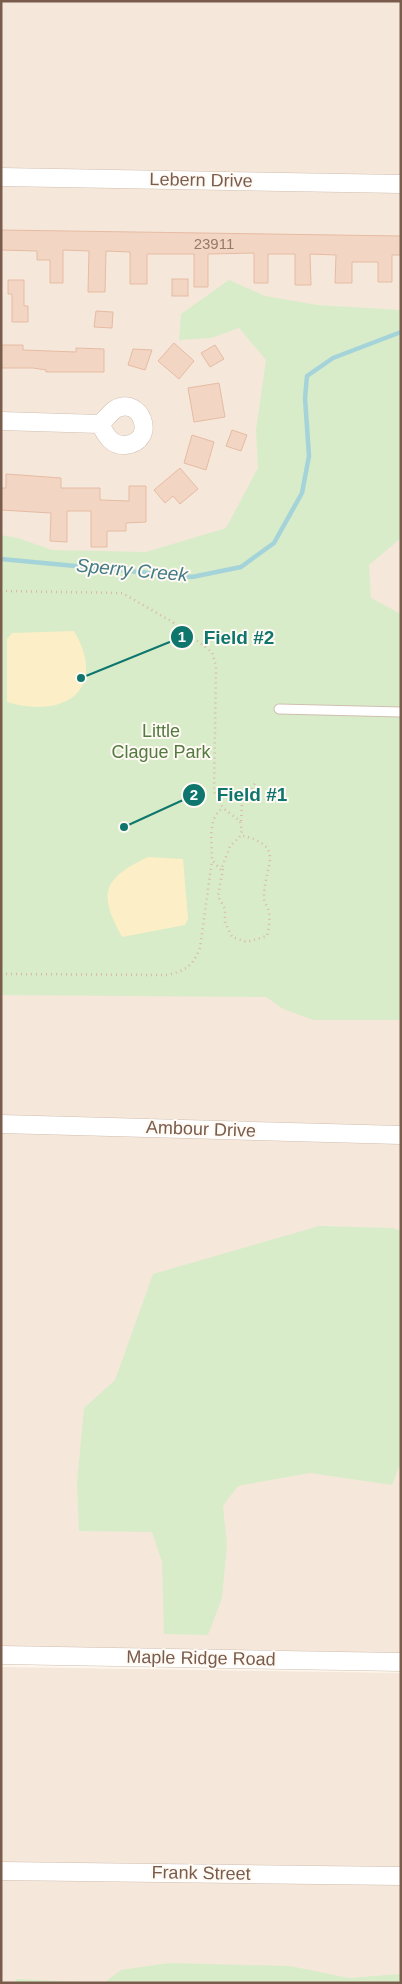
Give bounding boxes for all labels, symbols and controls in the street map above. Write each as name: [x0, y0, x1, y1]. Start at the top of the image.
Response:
street label: Lebern Drive: [149, 169, 253, 191]
house number: 23911: [194, 235, 234, 252]
water label: Sperry Creek: [75, 555, 190, 585]
callout: Field #2: [169, 620, 285, 654]
text: Field #2: [204, 627, 274, 648]
text: 1: [178, 628, 186, 645]
park label: Little Clague Park: [111, 721, 212, 762]
callout: Field #1: [182, 778, 298, 812]
text: Field #1: [217, 784, 288, 805]
text: 2: [190, 786, 198, 803]
street label: Ambour Drive: [146, 1117, 256, 1141]
street label: Maple Ridge Road: [126, 1647, 276, 1669]
street label: Frank Street: [151, 1862, 251, 1884]

